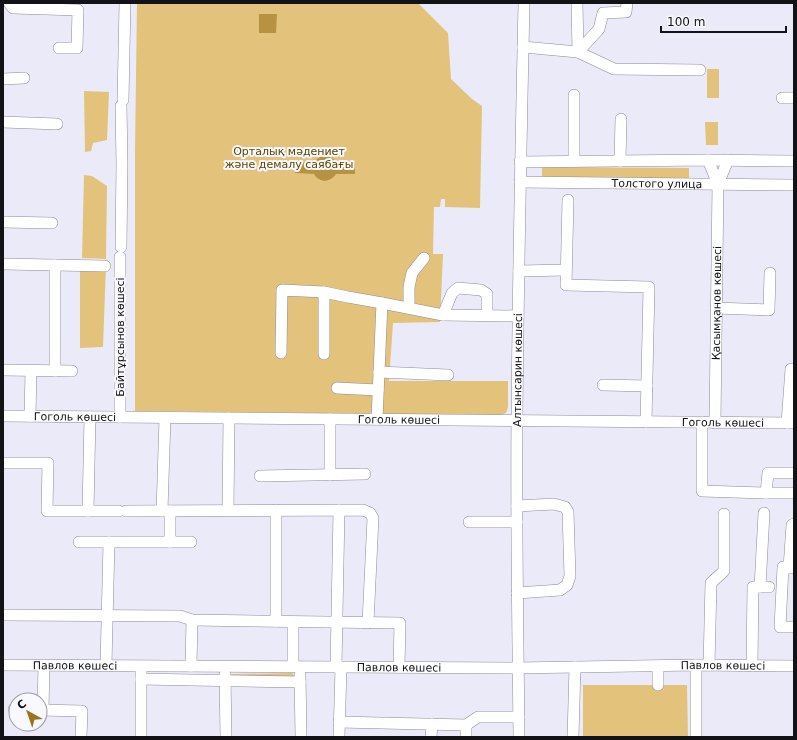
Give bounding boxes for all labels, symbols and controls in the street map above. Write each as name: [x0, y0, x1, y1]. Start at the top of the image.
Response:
scale bar: [661, 8, 786, 34]
text: 100 m: [667, 15, 705, 29]
park label: Орталық мәдениет және демалу саябағы: [225, 145, 353, 171]
street label: Толстого улица: [611, 177, 702, 191]
street label: Қасымқанов көшесі: [710, 246, 724, 360]
street label: Байтұрсынов көшесі: [114, 277, 127, 397]
street label: Алтынсарин көшесі: [511, 313, 525, 427]
street label: Гоголь көшесі: [34, 410, 116, 424]
street label: Гоголь көшесі: [358, 413, 440, 427]
street label: Гоголь көшесі: [682, 416, 764, 430]
street label: Павлов көшесі: [33, 659, 117, 673]
street label: Павлов көшесі: [681, 659, 765, 673]
street label: Павлов көшесі: [357, 661, 441, 675]
north arrow: [8, 692, 48, 732]
text: С: [15, 697, 29, 712]

